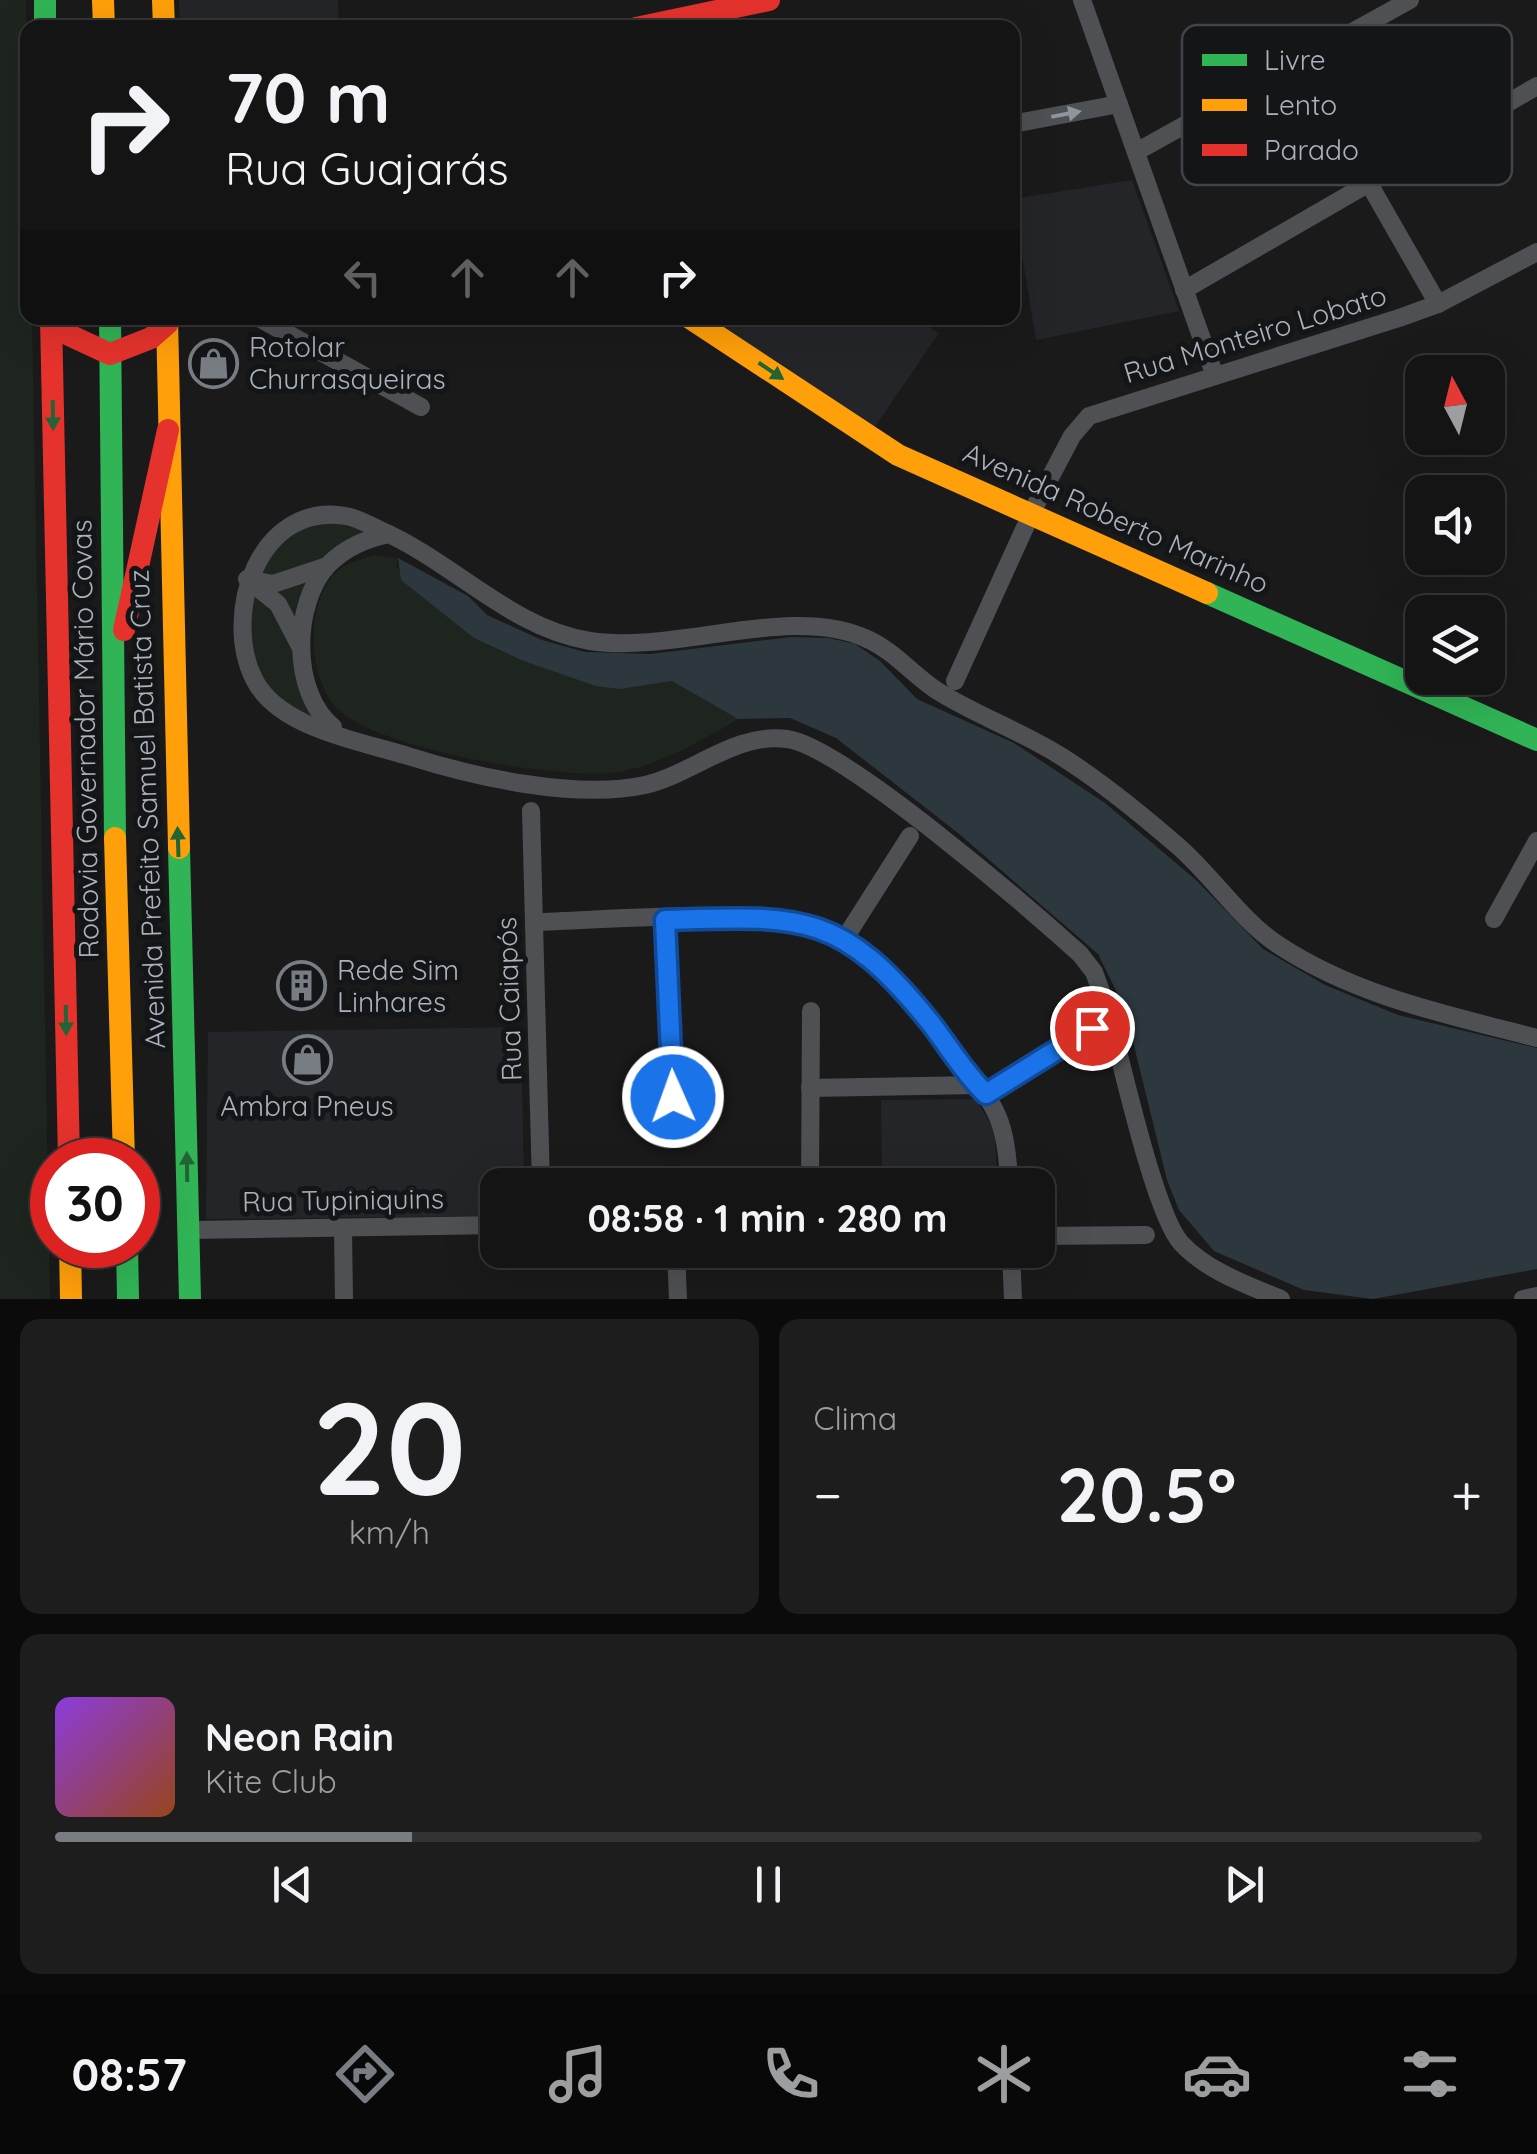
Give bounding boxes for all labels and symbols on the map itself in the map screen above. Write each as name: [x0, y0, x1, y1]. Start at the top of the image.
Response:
legend: [1182, 25, 1512, 185]
text: Livre: [1264, 42, 1326, 77]
text: Lento: [1264, 87, 1337, 122]
one-way arrow: [1051, 106, 1082, 121]
text: Parado: [1264, 132, 1359, 167]
street label: Rua Monteiro Lobato: [1119, 277, 1391, 390]
place label: Rotolar Churrasqueiras: [249, 329, 446, 396]
shop icon: Rotolar Churrasqueiras: [188, 337, 240, 389]
north arrow: [1405, 355, 1505, 455]
one-way arrow: [757, 362, 785, 380]
one-way arrow: [46, 399, 62, 431]
street label: Avenida Roberto Marinho: [958, 434, 1274, 601]
street label: Rodovia Governador Mário Covas: [63, 519, 106, 959]
street label: Avenida Prefeito Samuel Batista Cruz: [121, 569, 172, 1049]
one-way arrow: [170, 825, 186, 857]
street label: Rua Caiapós: [488, 916, 529, 1082]
place label: Rede Sim Linhares: [337, 952, 459, 1019]
building icon: Rede Sim Linhares: [276, 960, 328, 1012]
pin: [1050, 986, 1135, 1071]
one-way arrow: [58, 1004, 74, 1036]
shop icon: Ambra Pneus: [281, 1033, 333, 1085]
position arrow: [621, 1045, 725, 1149]
place label: Ambra Pneus: [220, 1088, 394, 1123]
speed limit sign: 30: [30, 1138, 160, 1268]
one-way arrow: [179, 1150, 195, 1182]
street label: Rua Tupiniquins: [242, 1180, 444, 1219]

